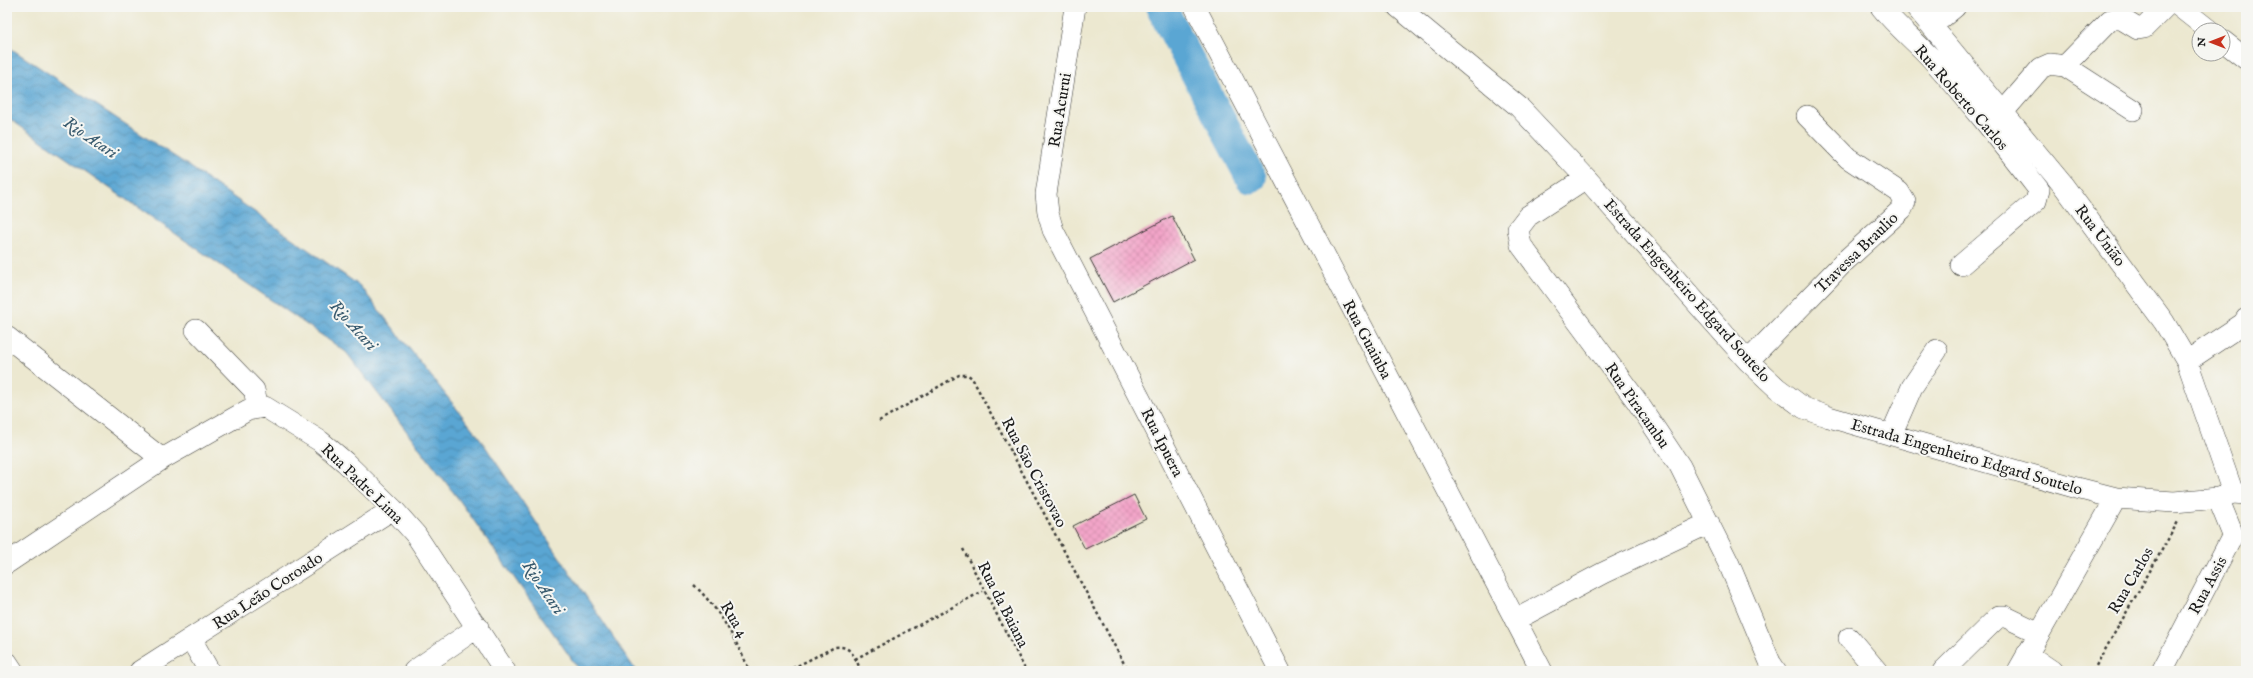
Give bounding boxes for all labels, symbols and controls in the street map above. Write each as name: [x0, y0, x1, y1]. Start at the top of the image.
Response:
north arrow: [2191, 22, 2231, 62]
text: N: [2195, 37, 2209, 48]
street label: Rua Roberto Carlos: [1909, 41, 2012, 156]
street label: Rua Acurui: [1045, 72, 1077, 149]
water label: Rio Acari: [59, 113, 122, 165]
street label: Estrada Engenheiro Edgard Soutelo: [1599, 195, 1775, 388]
street label: Rua União: [2070, 201, 2129, 271]
street label: Travessa Braulio: [1812, 209, 1903, 298]
water label: Rio Acari: [325, 296, 382, 356]
street label: Rua Guaiuba: [1337, 297, 1395, 383]
street label: Rua Piracambu: [1599, 359, 1673, 453]
street label: Rua Ipuera: [1135, 405, 1187, 481]
street label: Rua Sāo Cristovao: [996, 415, 1071, 532]
street label: Estrada Engenheiro Edgard Soutelo: [1848, 415, 2085, 501]
street label: Rua Padre Lima: [316, 440, 407, 529]
street label: Rua Carlos: [2105, 544, 2159, 618]
street label: Rua Leão Coroado: [209, 548, 327, 635]
street label: Rua Assis: [2185, 553, 2233, 618]
water label: Rio Acari: [517, 557, 569, 620]
street label: Rua da Baiana: [972, 559, 1032, 651]
street label: Rua 4: [715, 598, 752, 642]

